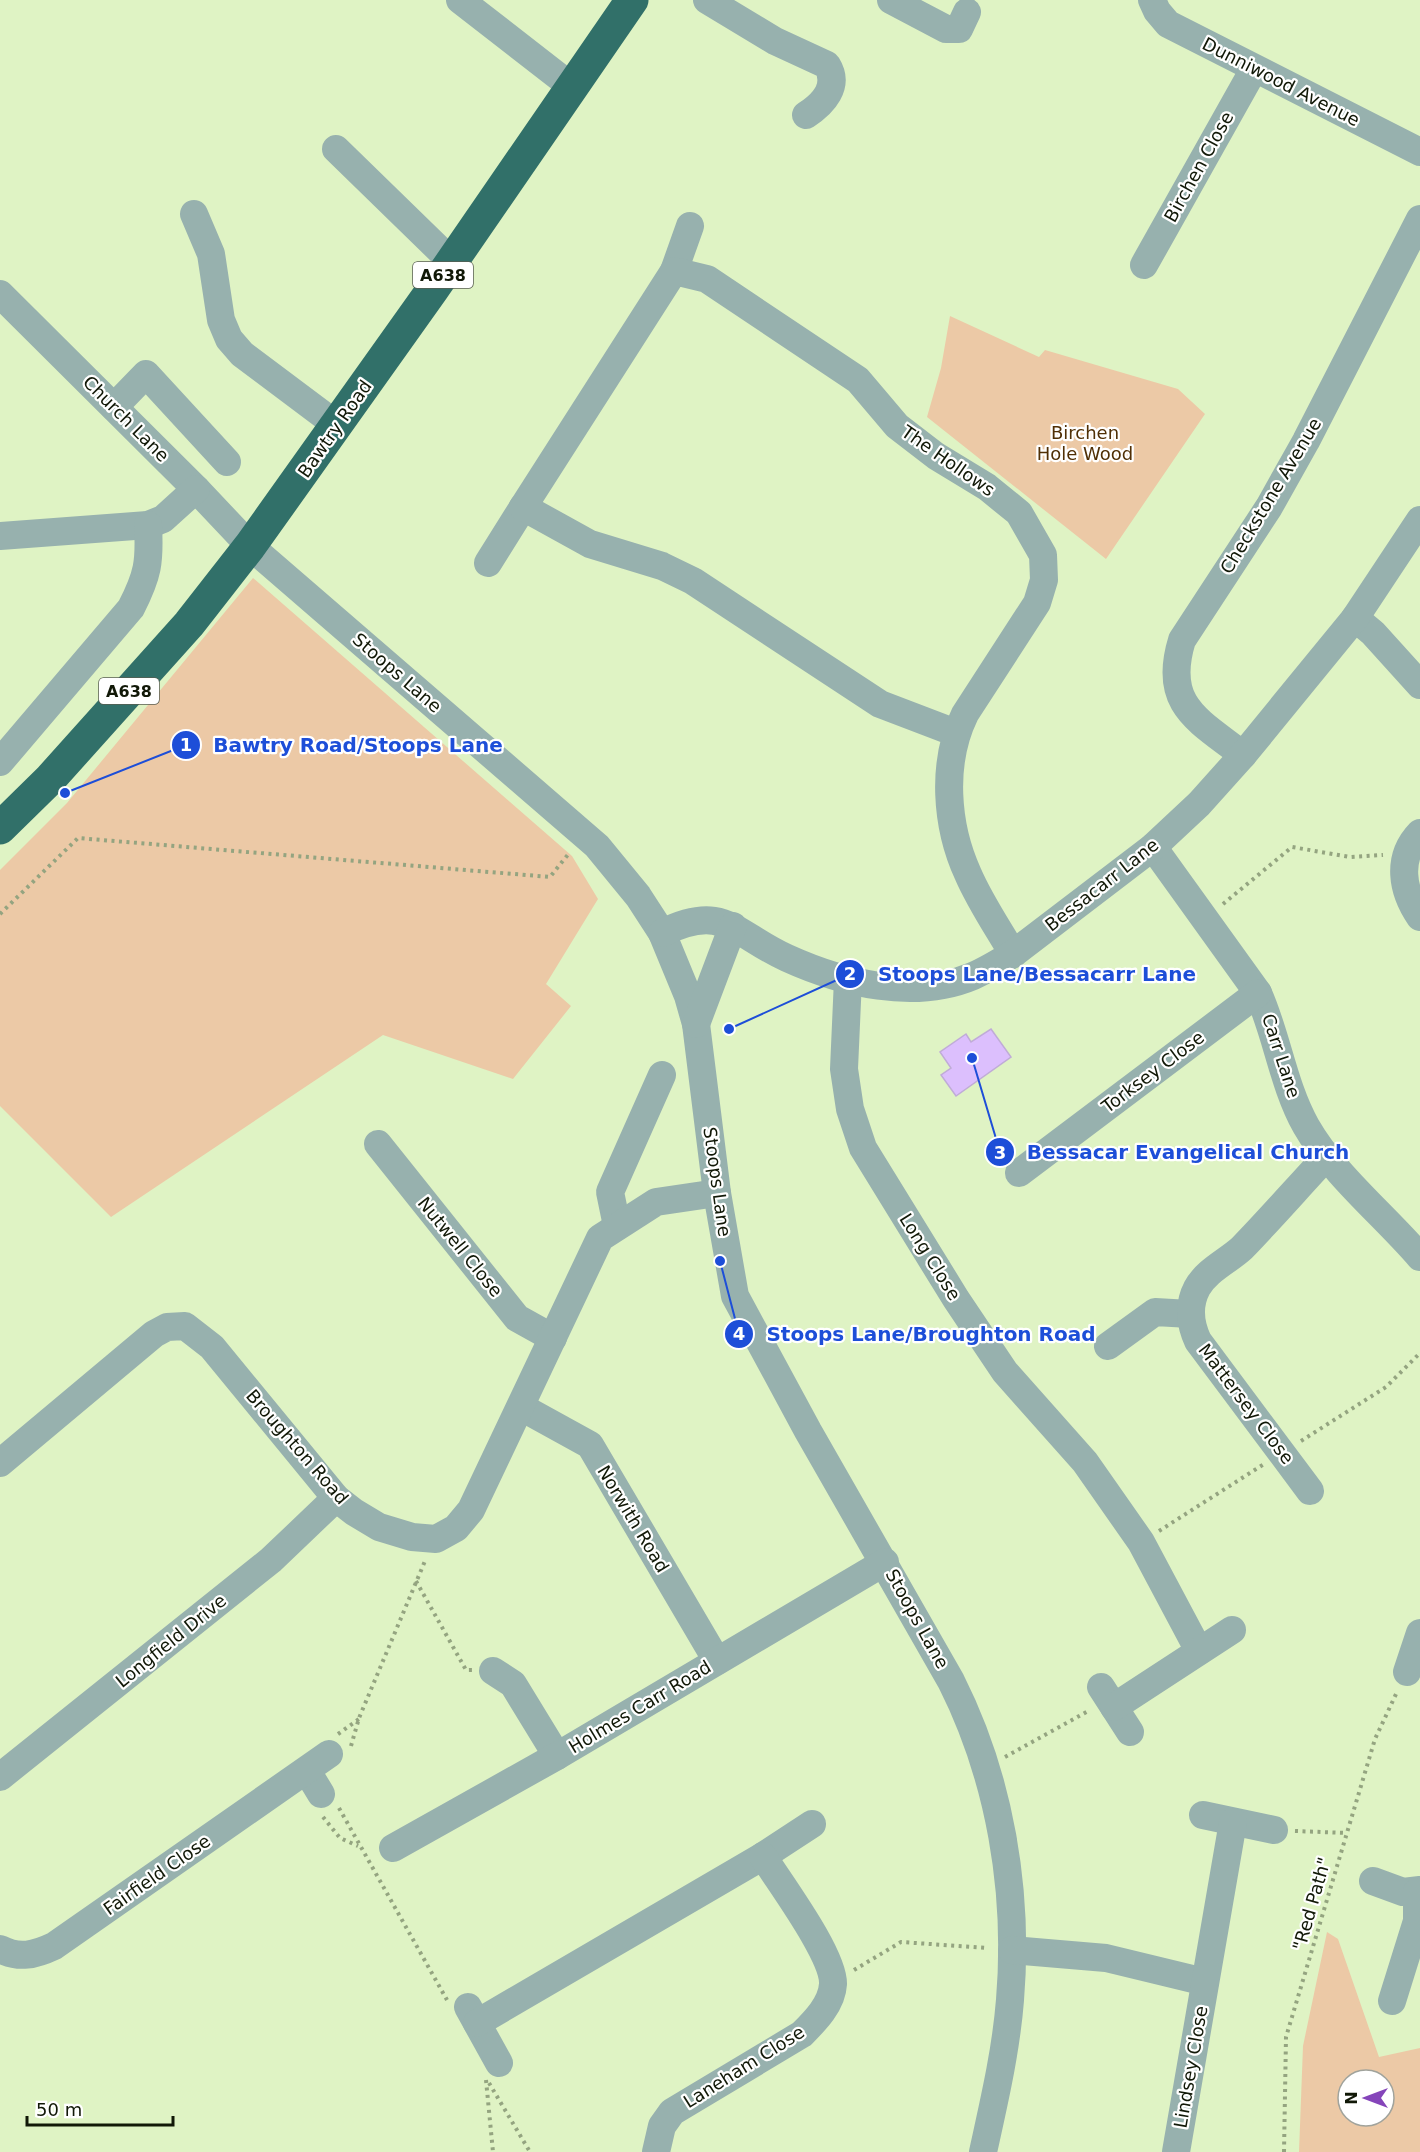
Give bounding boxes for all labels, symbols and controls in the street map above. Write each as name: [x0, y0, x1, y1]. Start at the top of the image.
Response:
street label: Dunniwood Avenue: [1199, 33, 1363, 130]
street label: Birchen Close: [1160, 108, 1238, 226]
road number: A638: [413, 262, 473, 288]
street label: Church Lane: [79, 371, 174, 466]
street label: Bawtry Road: [293, 376, 376, 481]
street label: Checkstone Avenue: [1216, 414, 1325, 577]
street label: The Hollows: [897, 420, 999, 500]
park label: Birchen Hole Wood: [1037, 422, 1133, 464]
street label: Stoops Lane: [349, 628, 446, 717]
road number: A638: [99, 678, 159, 704]
callout: Bawtry Road/Stoops Lane: [171, 726, 514, 764]
text: Bawtry Road/Stoops Lane: [213, 733, 503, 757]
text: 1: [180, 734, 192, 755]
street label: Bessacarr Lane: [1041, 834, 1162, 935]
callout: Stoops Lane/Bessacarr Lane: [835, 955, 1208, 993]
text: Stoops Lane/Bessacarr Lane: [878, 962, 1196, 986]
text: 2: [844, 963, 856, 984]
street label: Carr Lane: [1258, 1011, 1305, 1101]
street label: Torksey Close: [1097, 1026, 1208, 1117]
street label: Stoops Lane: [699, 1126, 736, 1238]
callout: Bessacar Evangelical Church: [985, 1133, 1362, 1171]
text: Bessacar Evangelical Church: [1027, 1140, 1349, 1164]
text: 3: [994, 1142, 1006, 1163]
street label: Nutwell Close: [414, 1192, 507, 1301]
street label: Long Close: [895, 1209, 965, 1304]
callout: Stoops Lane/Broughton Road: [724, 1315, 1107, 1353]
text: Stoops Lane/Broughton Road: [766, 1322, 1096, 1346]
text: 4: [733, 1323, 745, 1344]
street label: Mattersey Close: [1194, 1339, 1298, 1468]
street label: Broughton Road: [242, 1385, 353, 1508]
street label: Norwith Road: [593, 1461, 674, 1576]
street label: Stoops Lane: [881, 1565, 953, 1672]
street label: Longfield Drive: [111, 1590, 230, 1692]
street label: Holmes Carr Road: [565, 1656, 715, 1757]
street label: Fairfield Close: [99, 1830, 214, 1919]
street label: "Red Path": [1288, 1855, 1335, 1953]
street label: Lindsey Close: [1169, 2004, 1212, 2130]
street label: Laneham Close: [680, 2021, 808, 2112]
north arrow: [1336, 2068, 1396, 2128]
scale bar: [27, 2089, 172, 2127]
text: N: [1342, 2091, 1361, 2105]
text: 50 m: [36, 2099, 82, 2120]

